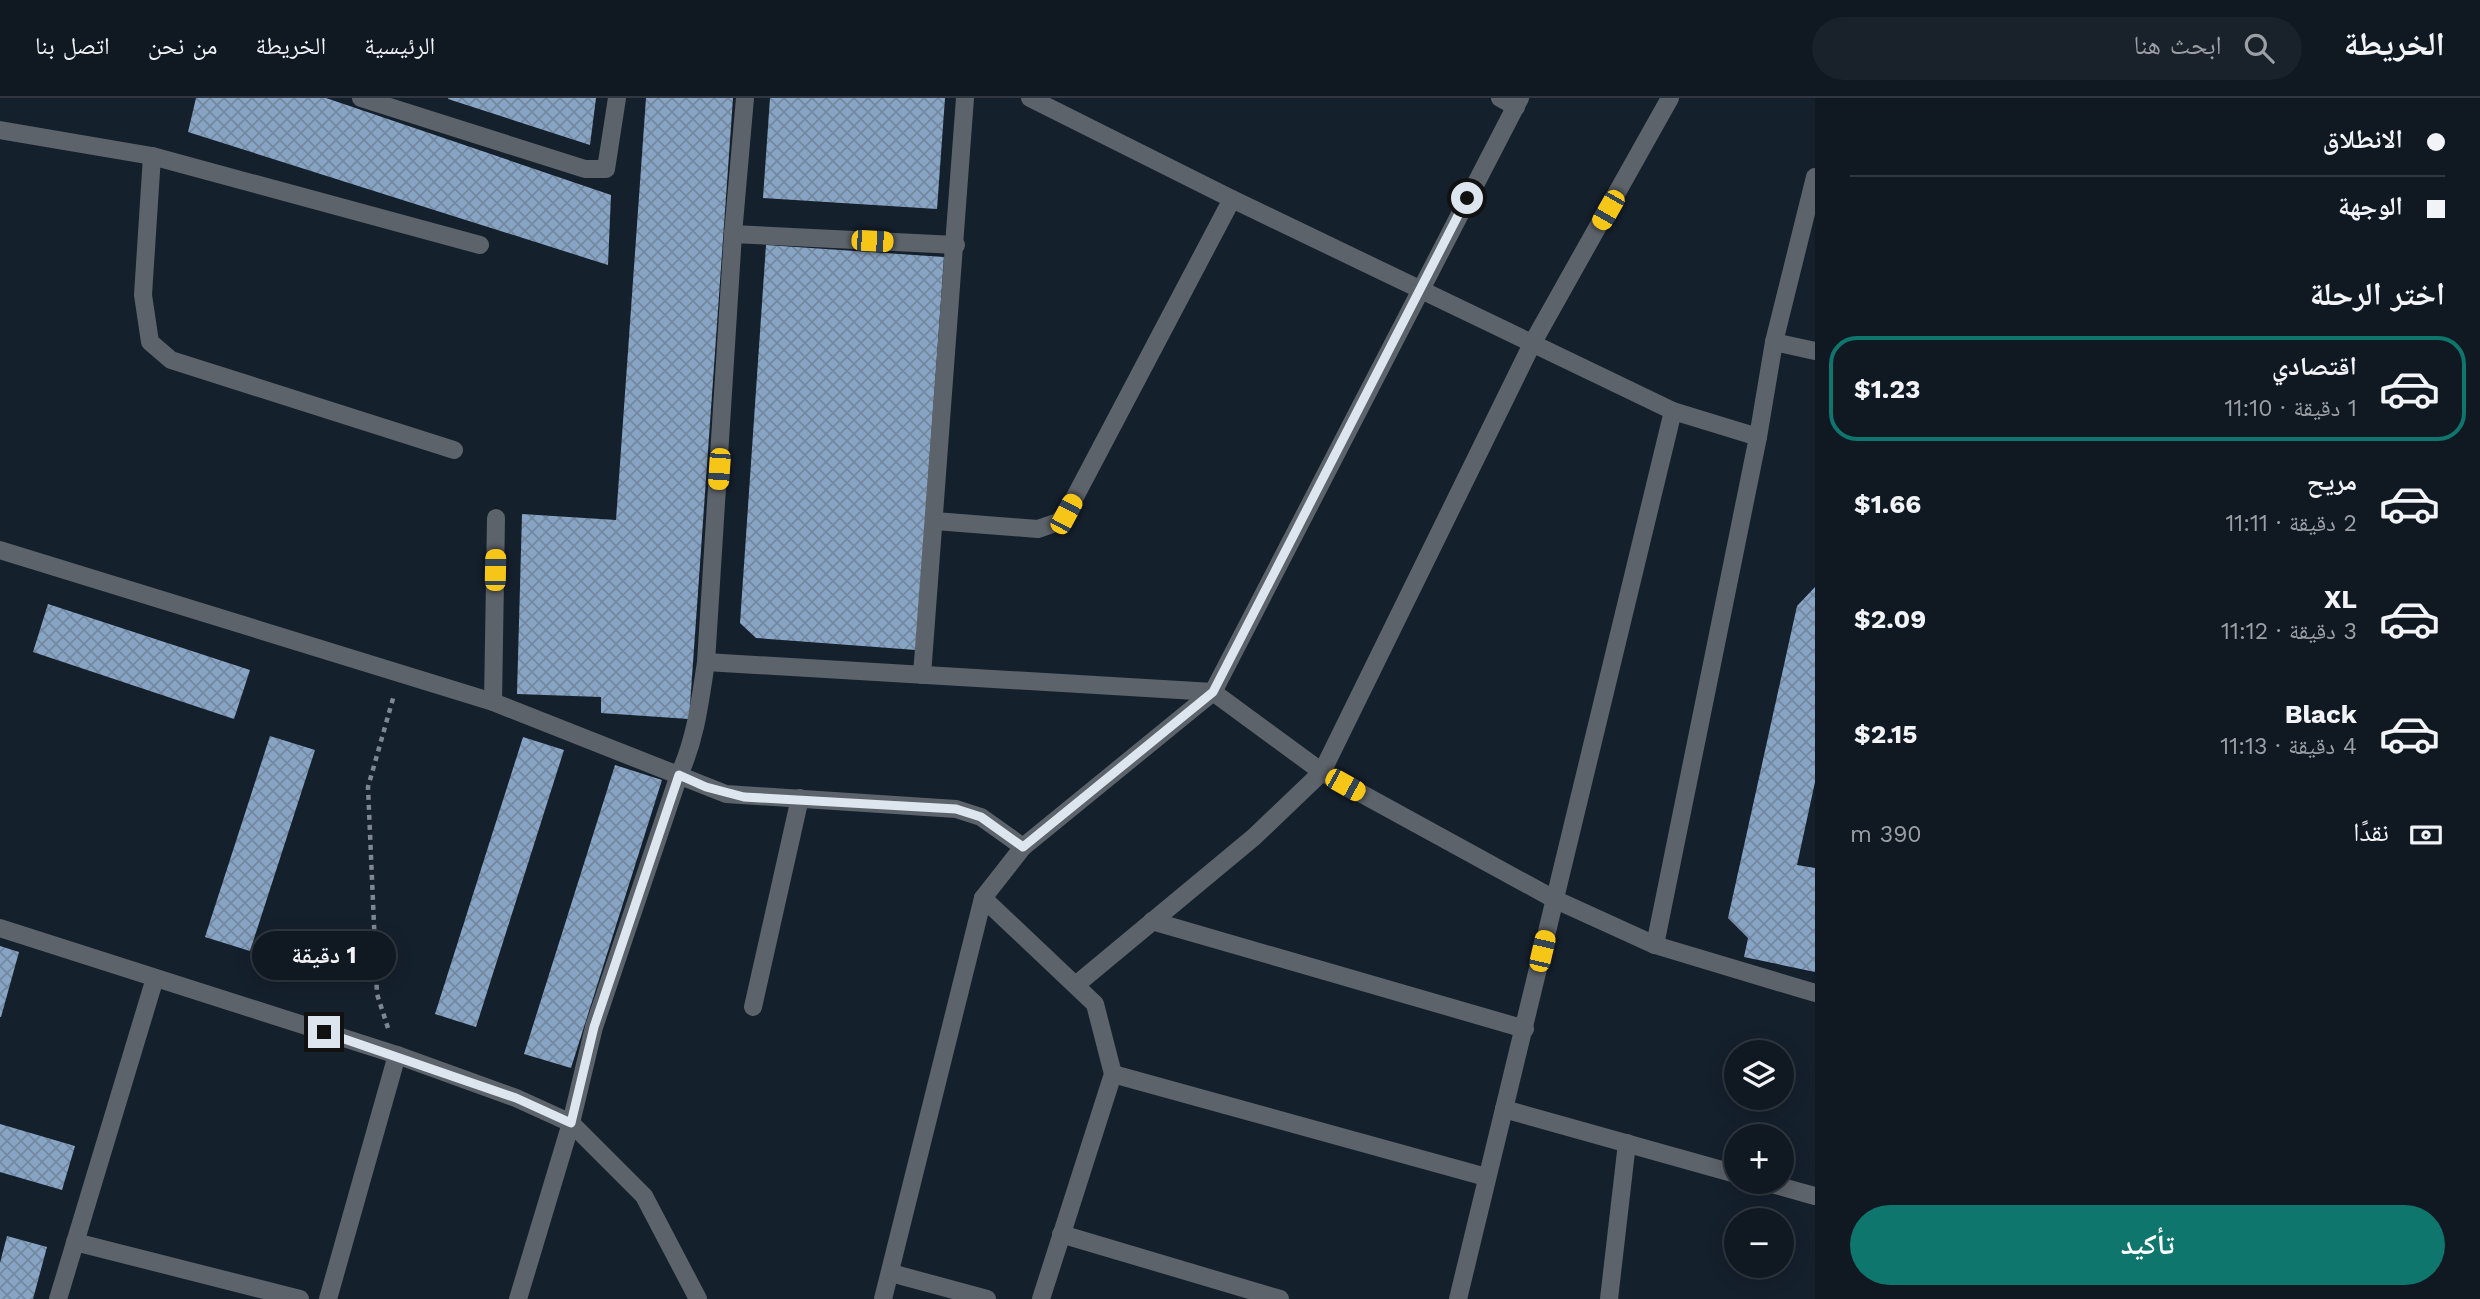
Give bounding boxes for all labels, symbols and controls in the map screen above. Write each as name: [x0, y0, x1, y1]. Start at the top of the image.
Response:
search box: [1812, 17, 2302, 80]
text: الخريطة: [2344, 24, 2445, 63]
icon: search: [2240, 29, 2278, 67]
text: ابحث هنا: [2134, 30, 2222, 60]
text: اتصل بنا: [35, 32, 110, 60]
text: من نحن: [148, 32, 217, 60]
text: الخريطة: [255, 32, 326, 60]
text: الرئيسية: [364, 32, 435, 60]
text: الانطلاق: [2323, 124, 2403, 154]
route start: [1451, 182, 1483, 214]
car: [1589, 187, 1628, 233]
text: الوجهة: [2338, 191, 2403, 221]
car: [851, 229, 894, 253]
text: اختر الرحلة: [2310, 275, 2445, 313]
text: اقتصادي: [2272, 351, 2357, 381]
icon: car: [2378, 357, 2441, 420]
text: $1.23: [1854, 374, 1920, 404]
text: 1 دقيقة · 11:10: [2224, 395, 2357, 422]
car: [708, 447, 731, 491]
text: مريح: [2307, 466, 2357, 496]
icon: car: [2378, 472, 2441, 535]
text: $1.66: [1854, 489, 1921, 519]
car: [1047, 491, 1086, 537]
text: 2 دقيقة · 11:11: [2225, 510, 2357, 537]
car: [485, 549, 506, 591]
text: XL: [2324, 584, 2357, 614]
icon: car: [2378, 587, 2441, 650]
text: $2.09: [1854, 604, 1926, 634]
text: 3 دقيقة · 11:12: [2221, 618, 2357, 645]
text: Black: [2285, 699, 2357, 729]
icon: car: [2378, 702, 2441, 765]
text: $2.15: [1854, 719, 1917, 749]
text: 4 دقيقة · 11:13: [2220, 733, 2357, 760]
car: [1322, 766, 1369, 804]
icon: cash: [2407, 816, 2445, 854]
text: نقدًا: [2353, 817, 2389, 847]
text: 390 m: [1850, 821, 1922, 848]
car: [1528, 928, 1557, 974]
callout: 1 دقيقة: [252, 930, 396, 979]
text: 1 دقيقة: [292, 942, 356, 969]
route end: [308, 1016, 340, 1048]
map controls: [1724, 1040, 1794, 1278]
button: layers: [1724, 1040, 1794, 1110]
button: +: [1724, 1124, 1794, 1194]
button: تأكيد: [1850, 1205, 2445, 1285]
button: −: [1724, 1208, 1794, 1278]

